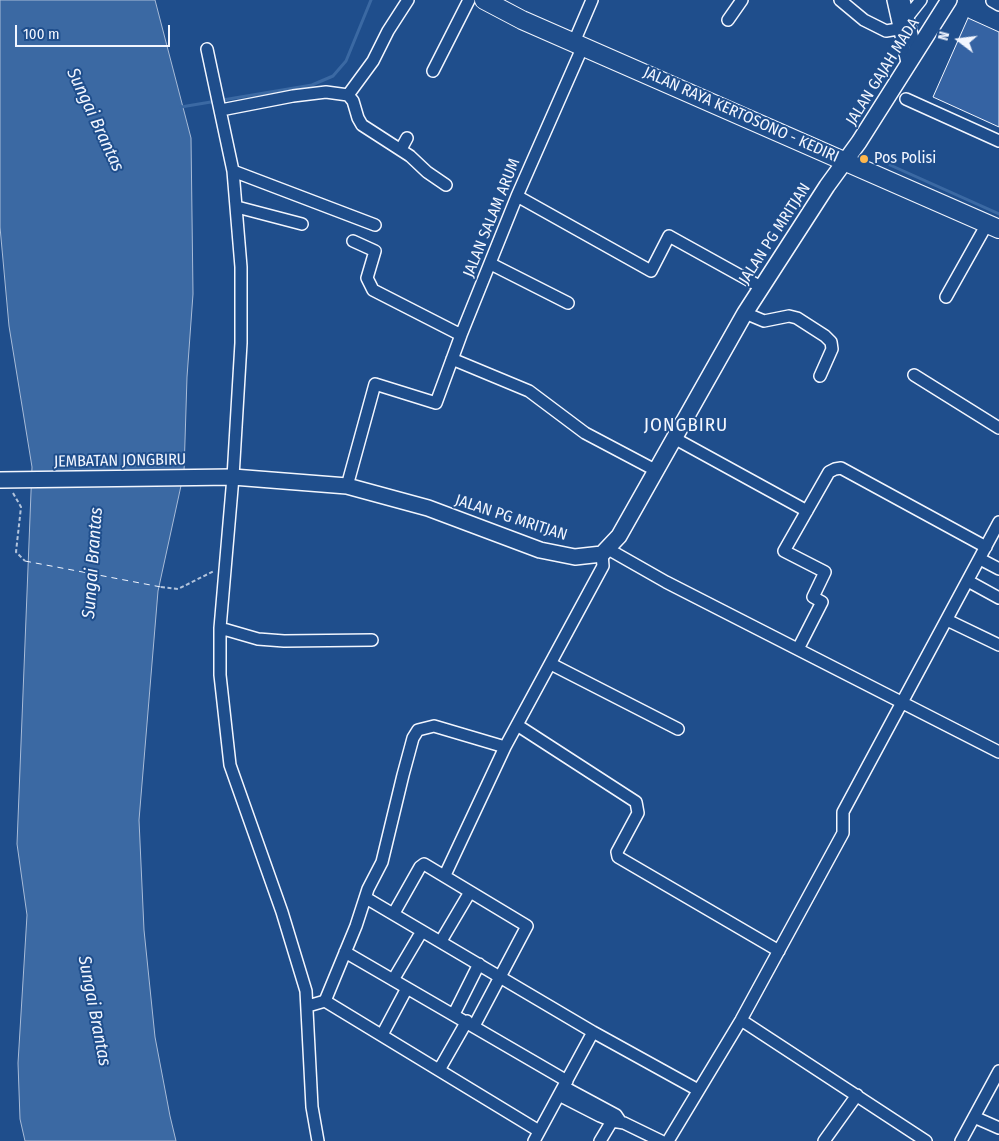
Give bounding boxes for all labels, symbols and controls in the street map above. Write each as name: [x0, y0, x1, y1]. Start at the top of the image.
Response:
scale bar: [18, 15, 172, 47]
street label: JALAN GAJAH MADA: [842, 15, 924, 129]
north arrow: [934, 15, 984, 65]
text: 100 m: [23, 25, 60, 43]
text: N: [935, 30, 953, 42]
street label: JALAN RAYA KERTOSONO - KEDIRI: [640, 63, 842, 167]
water label: Sungai Brantas: [62, 65, 128, 175]
place label: Pos Polisi: [874, 149, 936, 169]
marker: Pos Polisi: [858, 153, 870, 165]
street label: JALAN SALAM ARUM: [459, 156, 525, 280]
street label: JALAN PG MRITJAN: [735, 180, 815, 288]
district label: JONGBIRU: [643, 415, 729, 437]
street label: JEMBATAN JONGBIRU: [54, 450, 186, 472]
street label: JALAN PG MRITJAN: [452, 491, 570, 545]
water label: Sungai Brantas: [78, 507, 108, 619]
water label: Sungai Brantas: [73, 954, 115, 1068]

